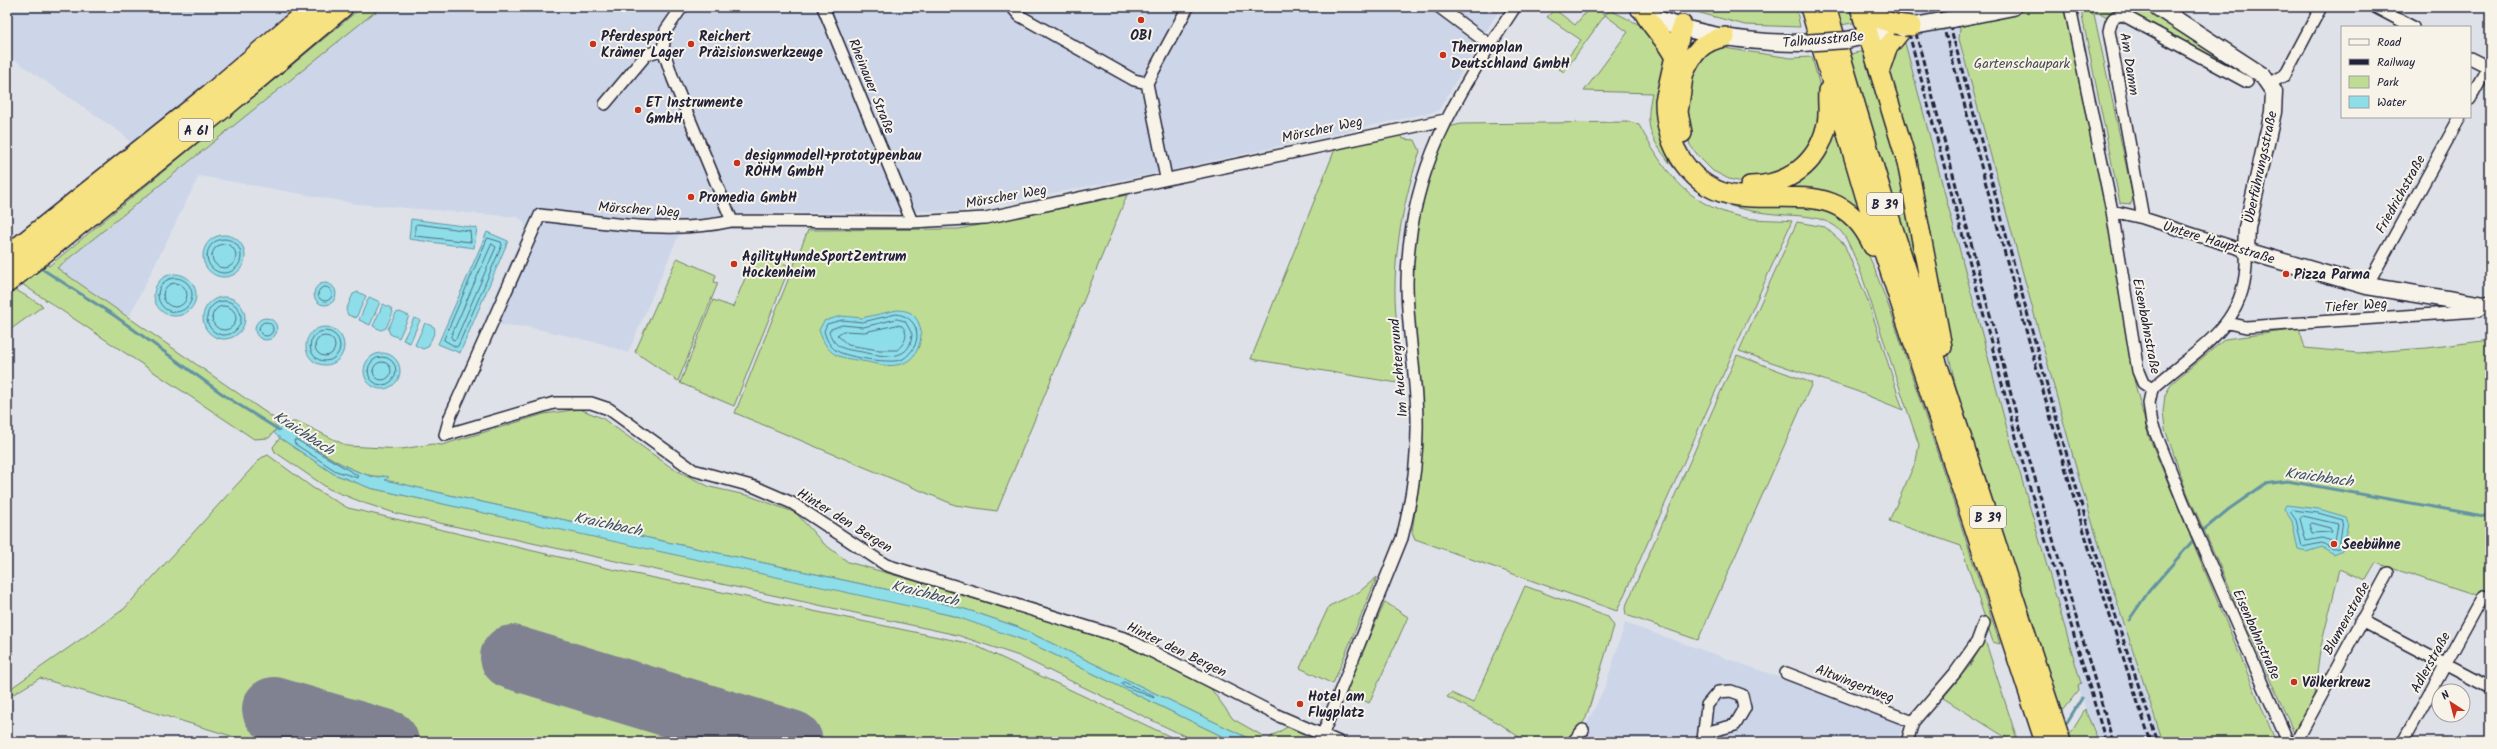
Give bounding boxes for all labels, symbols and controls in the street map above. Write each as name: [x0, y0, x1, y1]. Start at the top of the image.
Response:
marker: OBI: [1136, 15, 1146, 25]
place label: OBI: [1130, 25, 1152, 47]
street label: Talhausstraße: [1782, 25, 1865, 54]
place label: Pferdesport Krämer Lager: [601, 26, 685, 64]
place label: Reichert Präzisionswerkzeuge: [699, 26, 823, 64]
legend: [2341, 26, 2471, 118]
street label: Am Damm: [2113, 31, 2145, 97]
text: Road: [2377, 33, 2402, 52]
street label: Rheinauer Straße: [842, 35, 900, 138]
place label: Thermoplan Deutschland GmbH: [1451, 37, 1570, 75]
marker: Pferdesport Krämer Lager: [588, 39, 598, 49]
marker: Reichert Präzisionswerkzeuge: [686, 39, 696, 49]
marker: Thermoplan Deutschland GmbH: [1438, 50, 1448, 60]
park label: Gartenschaupark: [1974, 53, 2071, 75]
text: Railway: [2377, 53, 2415, 72]
text: Park: [2377, 73, 2399, 92]
place label: ET Instrumente GmbH: [646, 92, 743, 130]
text: Water: [2377, 93, 2407, 112]
marker: ET Instrumente GmbH: [633, 105, 643, 115]
street label: Überführungsstraße: [2238, 108, 2284, 226]
street label: Mörscher Weg: [1280, 111, 1365, 149]
road number: A 61: [179, 119, 213, 141]
place label: designmodell+prototypenbau RÖHM GmbH: [745, 145, 922, 183]
street label: Friedrichstraße: [2370, 150, 2432, 238]
marker: designmodell+prototypenbau RÖHM GmbH: [732, 158, 742, 168]
street label: Mörscher Weg: [964, 179, 1049, 215]
place label: Promedia GmbH: [699, 187, 797, 209]
marker: Promedia GmbH: [686, 192, 696, 202]
road number: B 39: [1867, 193, 1903, 215]
street label: Mörscher Weg: [597, 196, 681, 224]
street label: Untere Hauptstraße: [2160, 215, 2278, 271]
place label: AgilityHundeSportZentrum Hockenheim: [742, 246, 907, 284]
marker: AgilityHundeSportZentrum Hockenheim: [729, 259, 739, 269]
place label: Pizza Parma: [2294, 264, 2370, 286]
marker: Pizza Parma: [2281, 269, 2291, 279]
street label: Eisenbahnstraße: [2126, 276, 2166, 377]
street label: Tiefer Weg: [2324, 293, 2388, 319]
street label: Im Auchtergrund: [1384, 317, 1414, 418]
water label: Kraichbach: [268, 405, 340, 464]
water label: Kraichbach: [2283, 461, 2357, 495]
street label: Hinter den Bergen: [793, 483, 896, 559]
water label: Kraichbach: [572, 506, 646, 544]
road number: B 39: [1970, 506, 2006, 528]
place label: Seebühne: [2342, 534, 2401, 556]
marker: Seebühne: [2329, 539, 2339, 549]
water label: Kraichbach: [888, 574, 963, 614]
street label: Blumenstraße: [2318, 577, 2376, 659]
street label: Eisenbahnstraße: [2226, 586, 2286, 684]
street label: Hinter den Bergen: [1123, 616, 1230, 684]
street label: Adlerstraße: [2405, 627, 2457, 697]
street label: Altwingertweg: [1812, 659, 1897, 709]
place label: Völkerkreuz: [2302, 672, 2371, 694]
marker: Völkerkreuz: [2289, 677, 2299, 687]
north arrow: [2431, 683, 2471, 723]
place label: Hotel am Flugplatz: [1308, 686, 1365, 724]
text: N: [2438, 686, 2454, 705]
marker: Hotel am Flugplatz: [1295, 699, 1305, 709]

